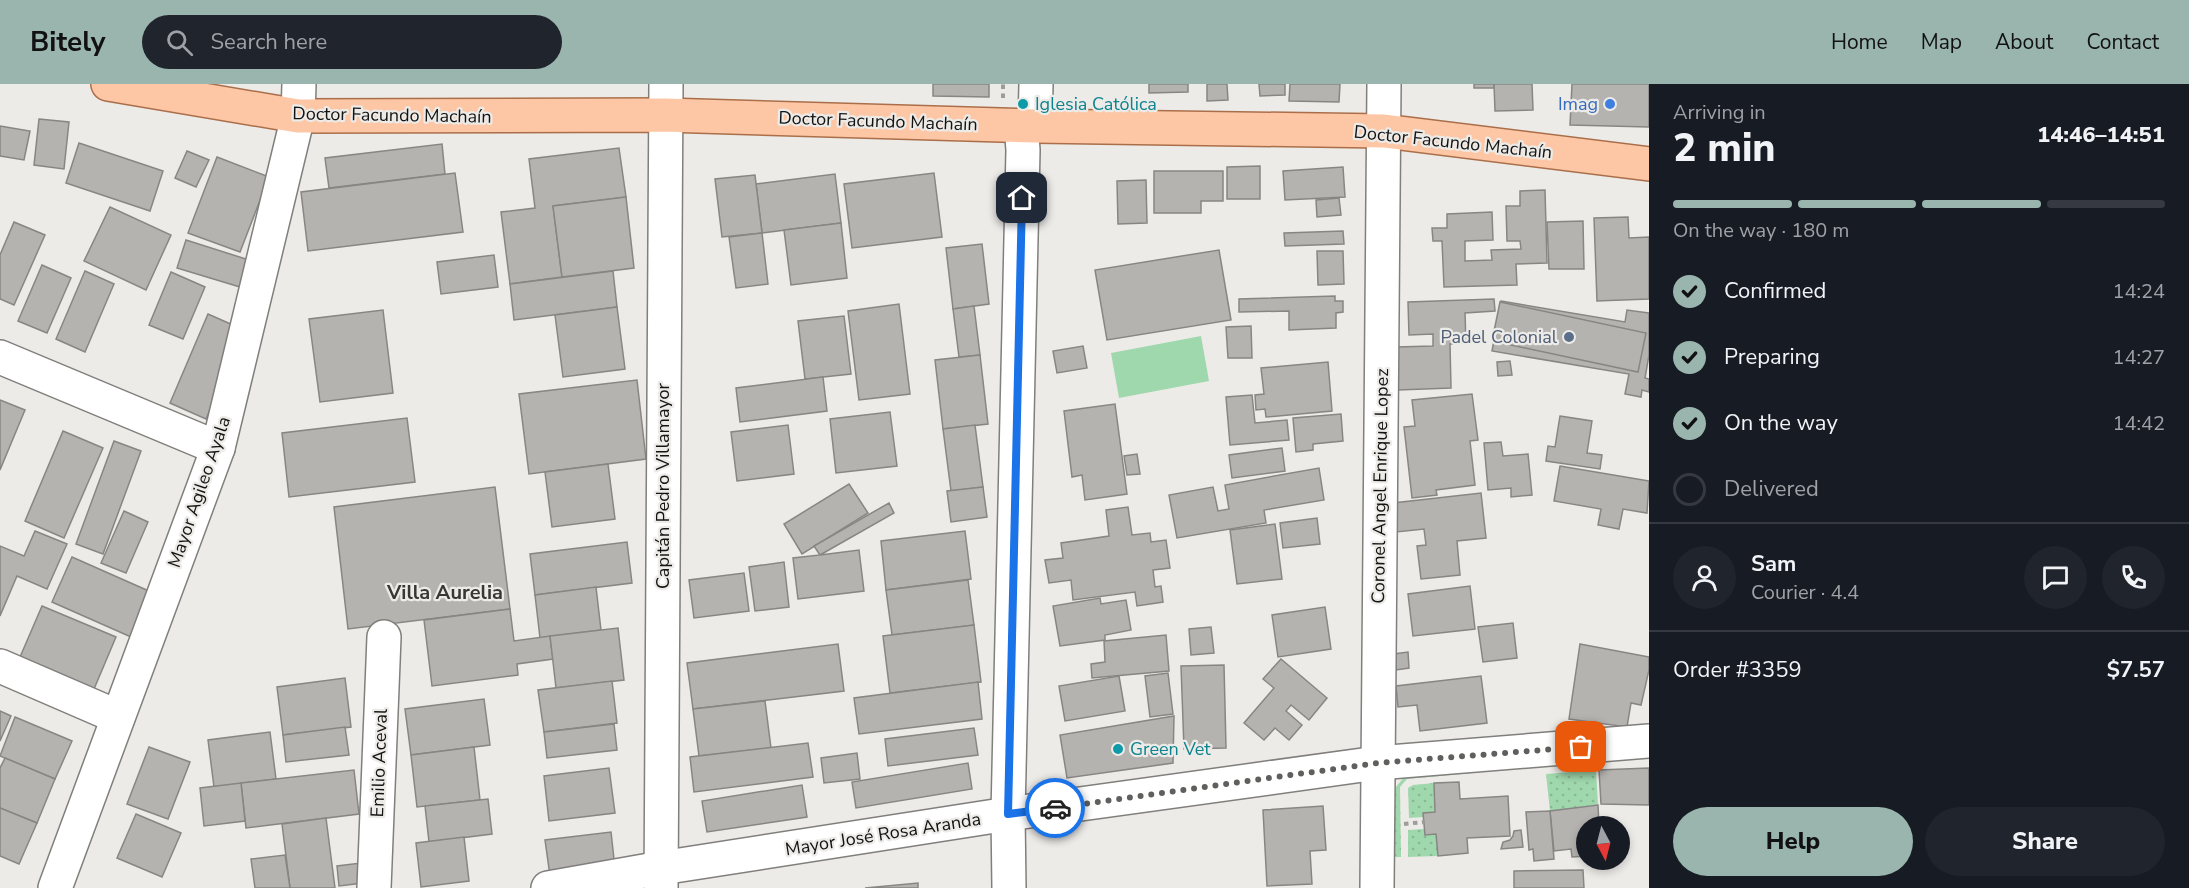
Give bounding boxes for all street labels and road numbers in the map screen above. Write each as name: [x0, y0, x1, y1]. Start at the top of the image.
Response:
street label: Doctor Facundo Machaín: [292, 101, 492, 129]
street label: Doctor Facundo Machaín: [778, 106, 978, 136]
street label: Doctor Facundo Machaín: [1353, 120, 1553, 164]
street label: Coronel Angel Enrique Lopez: [1366, 368, 1394, 604]
street label: Capitán Pedro Villamayor: [651, 382, 675, 589]
street label: Mayor Agileo Ayala: [162, 413, 236, 571]
street label: Emilio Aceval: [365, 708, 393, 818]
street label: Mayor José Rosa Aranda: [783, 807, 983, 861]

